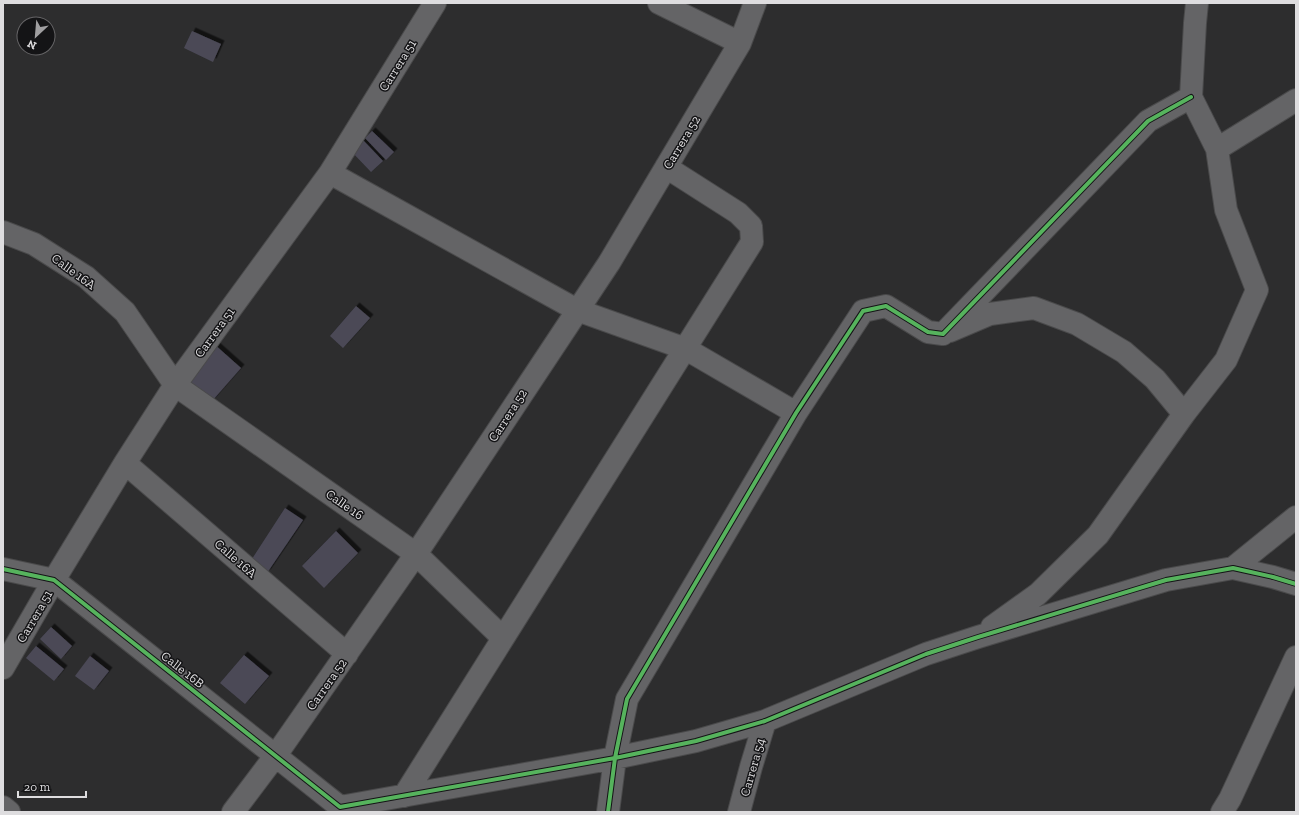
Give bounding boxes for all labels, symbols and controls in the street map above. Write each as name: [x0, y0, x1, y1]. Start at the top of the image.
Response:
north arrow: [16, 16, 56, 56]
text: N: [25, 37, 38, 52]
street label: Carrera 51: [376, 37, 419, 94]
street label: Carrera 52: [660, 113, 703, 172]
street label: Calle 16A: [49, 250, 99, 293]
street label: Carrera 51: [191, 304, 238, 360]
street label: Carrera 52: [485, 386, 530, 444]
street label: Calle 16: [323, 486, 367, 523]
street label: Calle 16A: [212, 536, 260, 581]
street label: Carrera 51: [13, 587, 55, 645]
street label: Calle 16B: [158, 648, 207, 691]
street label: Carrera 52: [303, 655, 350, 713]
street label: Carrera 54: [737, 736, 768, 798]
scale bar: [18, 773, 86, 799]
text: 20 m: [24, 780, 51, 794]

